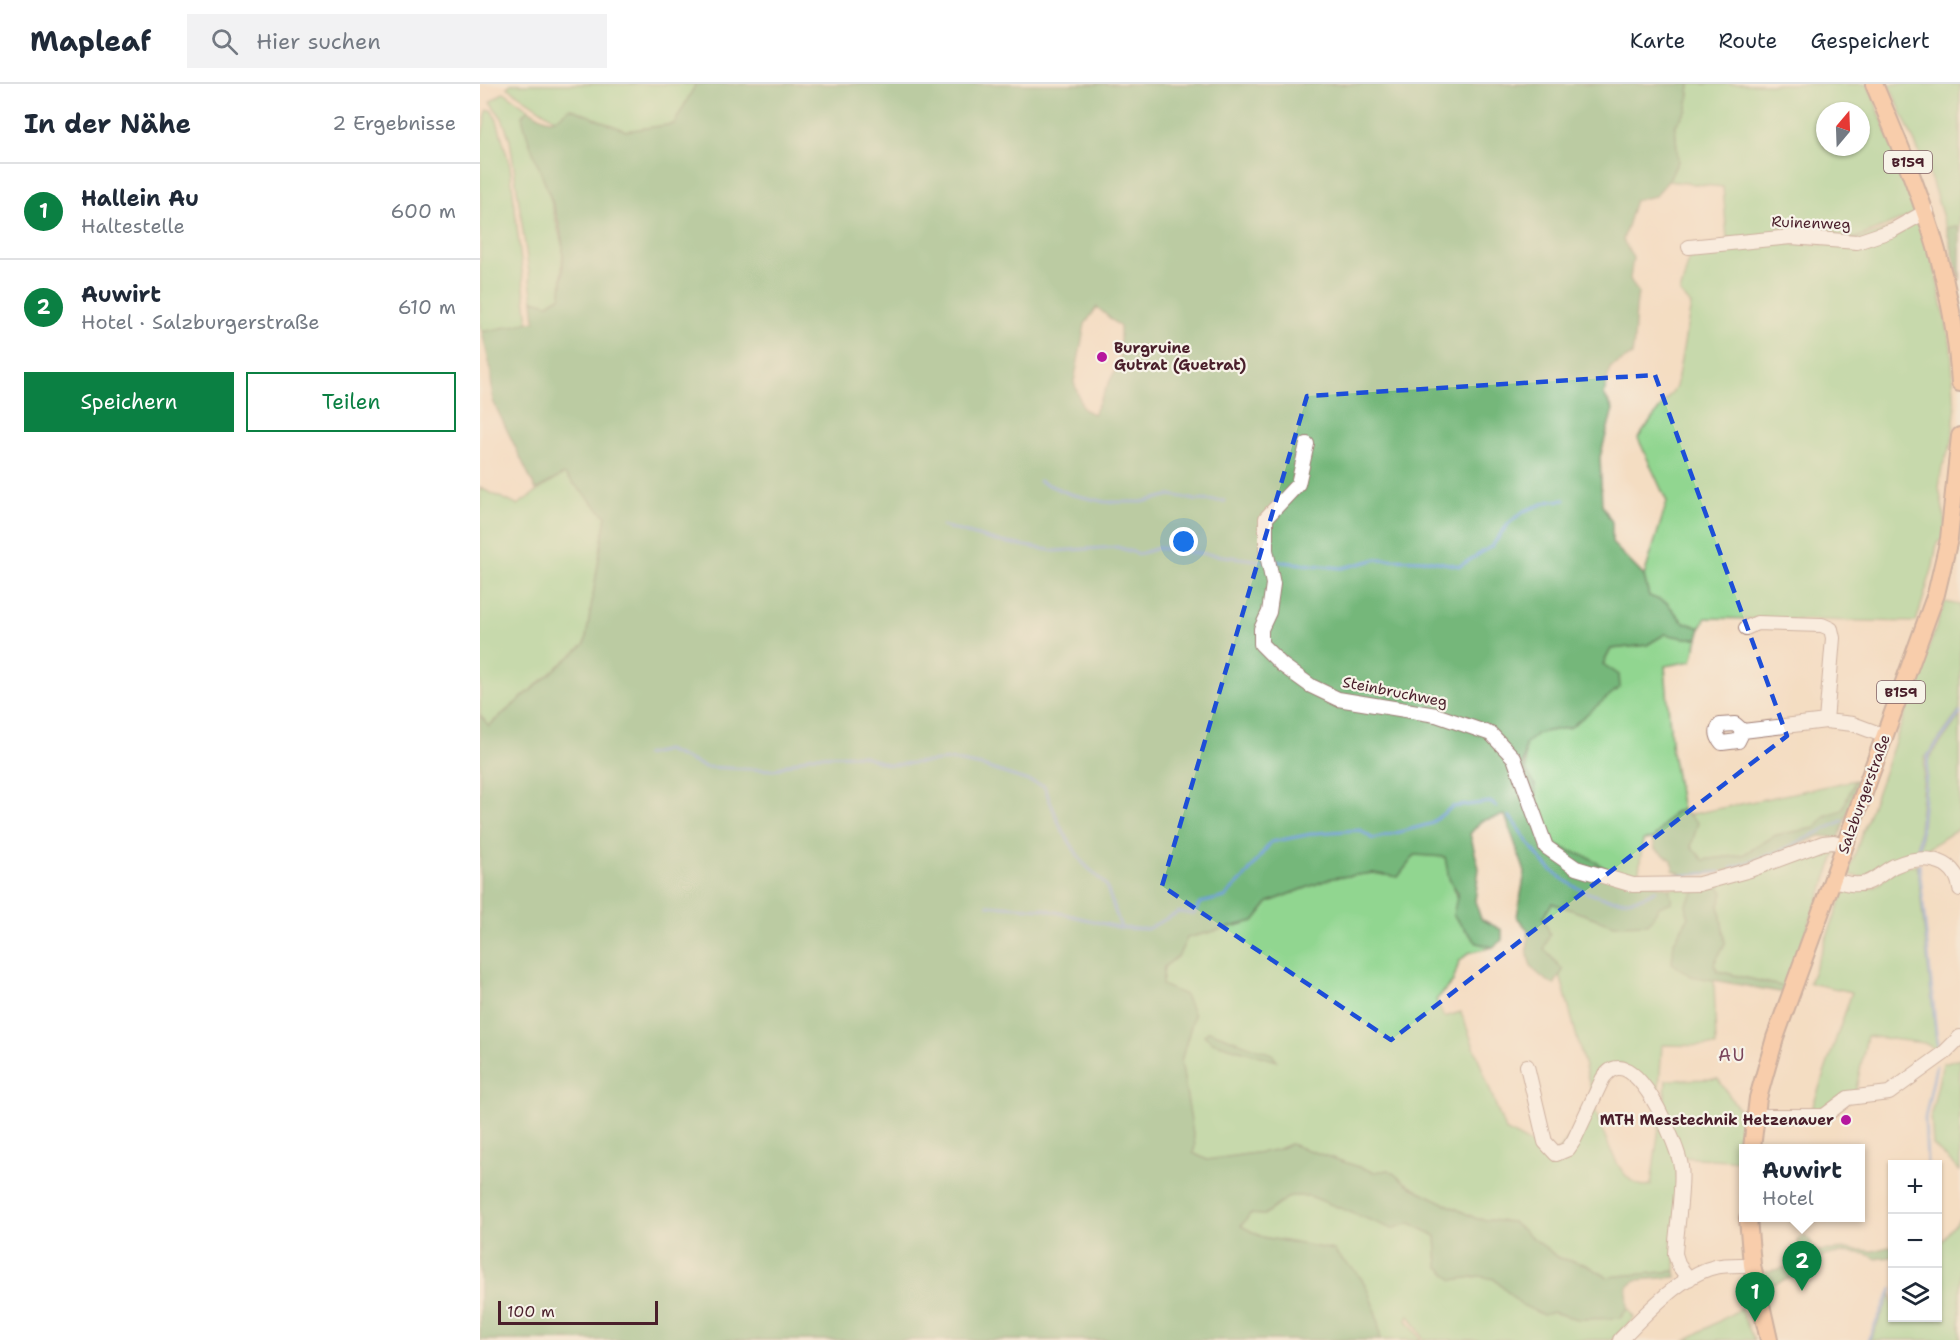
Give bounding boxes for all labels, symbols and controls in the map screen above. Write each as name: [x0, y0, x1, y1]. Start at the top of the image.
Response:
search box: [187, 14, 607, 68]
text: Mapleaf: [30, 22, 151, 60]
icon: search: [208, 25, 241, 58]
text: Hier suchen: [256, 27, 381, 56]
text: Karte: [1630, 27, 1685, 55]
text: Route: [1718, 27, 1777, 55]
text: Gespeichert: [1810, 27, 1930, 55]
north arrow: [1816, 102, 1870, 156]
text: In der Nähe: [24, 106, 191, 141]
text: 2 Ergebnisse: [332, 110, 456, 136]
road number: B159: [1884, 151, 1932, 173]
text: Hallein Au: [81, 184, 199, 213]
text: 1: [39, 198, 48, 224]
text: 600 m: [391, 198, 456, 224]
street label: Ruinenweg: [1771, 212, 1851, 234]
text: Haltestelle: [81, 213, 185, 239]
text: Auwirt: [81, 280, 161, 309]
text: 2: [37, 294, 51, 320]
text: 610 m: [398, 294, 456, 320]
text: Hotel · Salzburgerstraße: [81, 309, 320, 335]
place label: Burgruine Gutrat (Guetrat): [1114, 338, 1246, 375]
marker: Burgruine Gutrat (Guetrat): [1095, 350, 1109, 364]
button: Speichern: [24, 372, 234, 432]
button: Teilen: [246, 372, 456, 432]
your location: [1169, 527, 1198, 556]
street label: Steinbruchweg: [1341, 672, 1449, 712]
road number: B159: [1877, 681, 1925, 703]
street label: Salzburgerstraße: [1833, 732, 1895, 856]
district label: AU: [1718, 1043, 1746, 1067]
place label: MTH Messtechnik Hetzenauer: [1600, 1110, 1834, 1130]
marker: MTH Messtechnik Hetzenauer: [1839, 1113, 1853, 1127]
popup: [1739, 1144, 1865, 1222]
text: Auwirt: [1762, 1156, 1842, 1185]
map controls: [1888, 1160, 1942, 1322]
button: +: [1888, 1160, 1942, 1214]
text: Hotel: [1762, 1185, 1814, 1211]
button: −: [1888, 1214, 1942, 1268]
pin: 2: [1782, 1242, 1822, 1291]
button: layers: [1888, 1268, 1942, 1322]
pin: 1: [1736, 1272, 1774, 1322]
scale bar: [498, 1298, 658, 1326]
text: 100 m: [507, 1301, 555, 1322]

